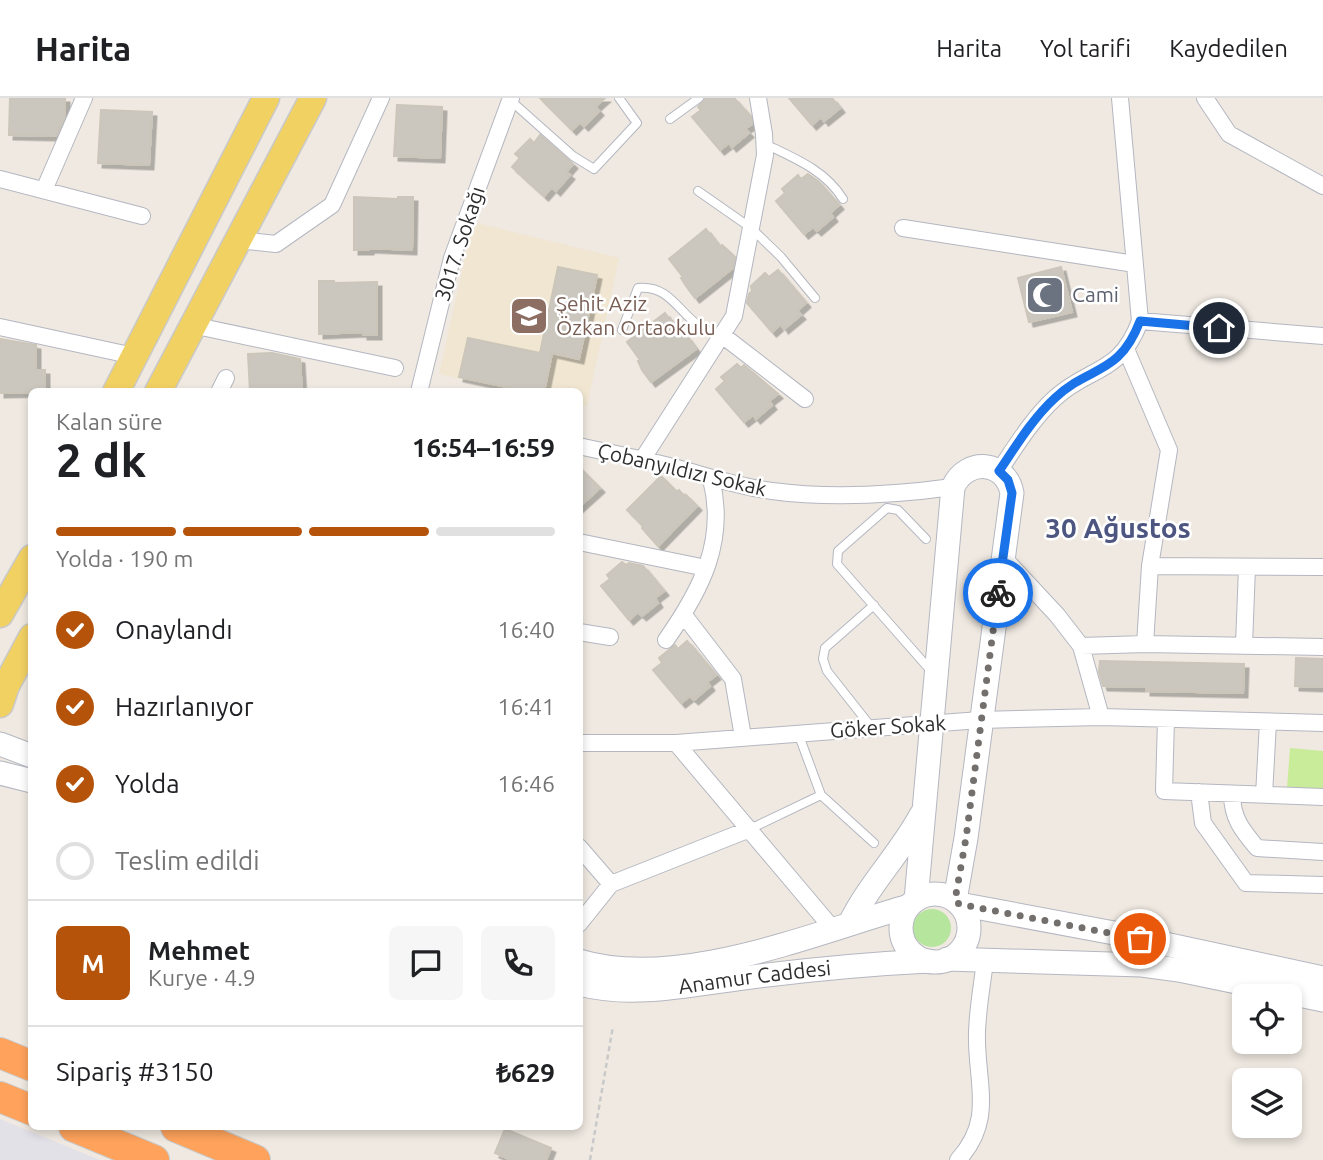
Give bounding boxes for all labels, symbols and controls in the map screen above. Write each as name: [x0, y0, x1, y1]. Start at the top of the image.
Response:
text: Harita: [35, 30, 131, 67]
text: Harita: [936, 35, 1002, 62]
text: Yol tarifi: [1040, 35, 1131, 62]
text: Kaydedilen: [1169, 35, 1288, 62]
street label: 3017. Sokağı: [429, 183, 489, 304]
mosque icon: Cami: [1024, 274, 1066, 316]
place label: Cami: [1072, 282, 1119, 306]
place label: Şehit Aziz Özkan Ortaokulu: [556, 291, 716, 339]
school or university icon: Şehit Aziz Özkan Ortaokulu: [508, 295, 550, 337]
pin: [1189, 298, 1249, 358]
icon: home: [1200, 309, 1238, 347]
text: Kalan süre: [56, 409, 163, 434]
text: 16:54–16:59: [412, 433, 555, 462]
text: 2 dk: [56, 434, 146, 486]
street label: Çobanyıldızı Sokak: [595, 438, 770, 500]
district label: 30 Ağustos: [1045, 512, 1191, 543]
text: Yolda · 190 m: [56, 546, 193, 571]
courier: [963, 558, 1033, 628]
icon: bike: [979, 574, 1017, 612]
icon: check: [56, 611, 94, 649]
text: Onaylandı: [115, 615, 233, 644]
text: 16:40: [497, 617, 555, 642]
icon: check: [56, 688, 94, 726]
text: Hazırlanıyor: [115, 692, 254, 721]
text: 16:41: [497, 694, 555, 719]
street label: Göker Sokak: [829, 710, 947, 742]
icon: check: [56, 765, 94, 803]
text: Yolda: [115, 769, 180, 798]
text: 16:46: [497, 771, 555, 796]
text: Teslim edildi: [115, 846, 260, 875]
pin: [1110, 909, 1170, 969]
icon: bag: [1121, 920, 1159, 958]
button: chat: [389, 926, 463, 1000]
button: phone: [481, 926, 555, 1000]
text: Mehmet: [148, 936, 250, 965]
text: M: [81, 949, 105, 978]
street label: Anamur Caddesi: [677, 955, 832, 998]
text: Kurye · 4.9: [148, 965, 256, 990]
map controls: [1232, 984, 1302, 1138]
button: locate: [1232, 984, 1302, 1054]
text: Sipariş #3150: [56, 1057, 214, 1086]
text: ₺629: [496, 1058, 555, 1087]
button: layers: [1232, 1068, 1302, 1138]

